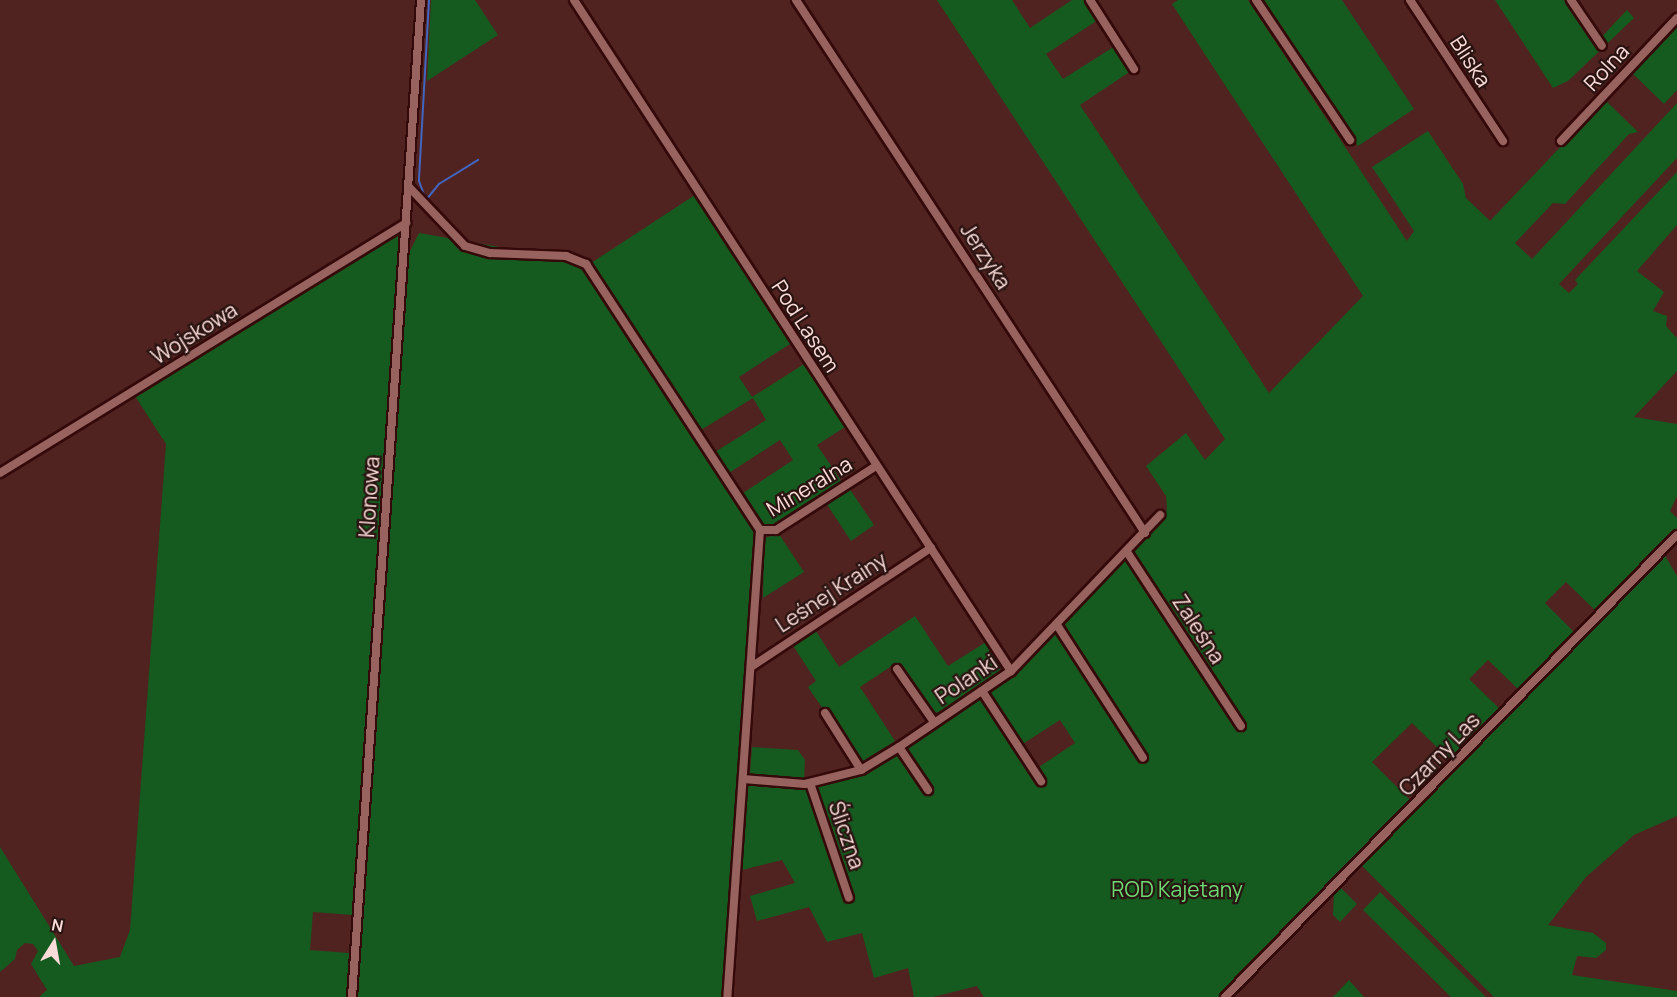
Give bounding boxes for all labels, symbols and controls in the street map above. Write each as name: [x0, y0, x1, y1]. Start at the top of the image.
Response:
street label: Bliska: [1445, 31, 1497, 91]
street label: Rolna: [1578, 38, 1634, 96]
street label: Jerzyka: [955, 218, 1017, 294]
street label: Pod Lasem: [767, 275, 845, 377]
street label: Wojskowa: [146, 297, 242, 369]
street label: Mineralna: [762, 451, 856, 521]
street label: Klonowa: [354, 456, 384, 538]
street label: Leśnej Krainy: [771, 547, 891, 637]
street label: Zaleśna: [1167, 590, 1231, 668]
street label: Polanki: [930, 649, 1002, 709]
street label: Czarny Las: [1393, 707, 1485, 801]
street label: Śliczna: [824, 798, 870, 872]
park label: ROD Kajetany: [1111, 876, 1243, 902]
north arrow: [24, 913, 84, 973]
text: N: [50, 913, 65, 937]

